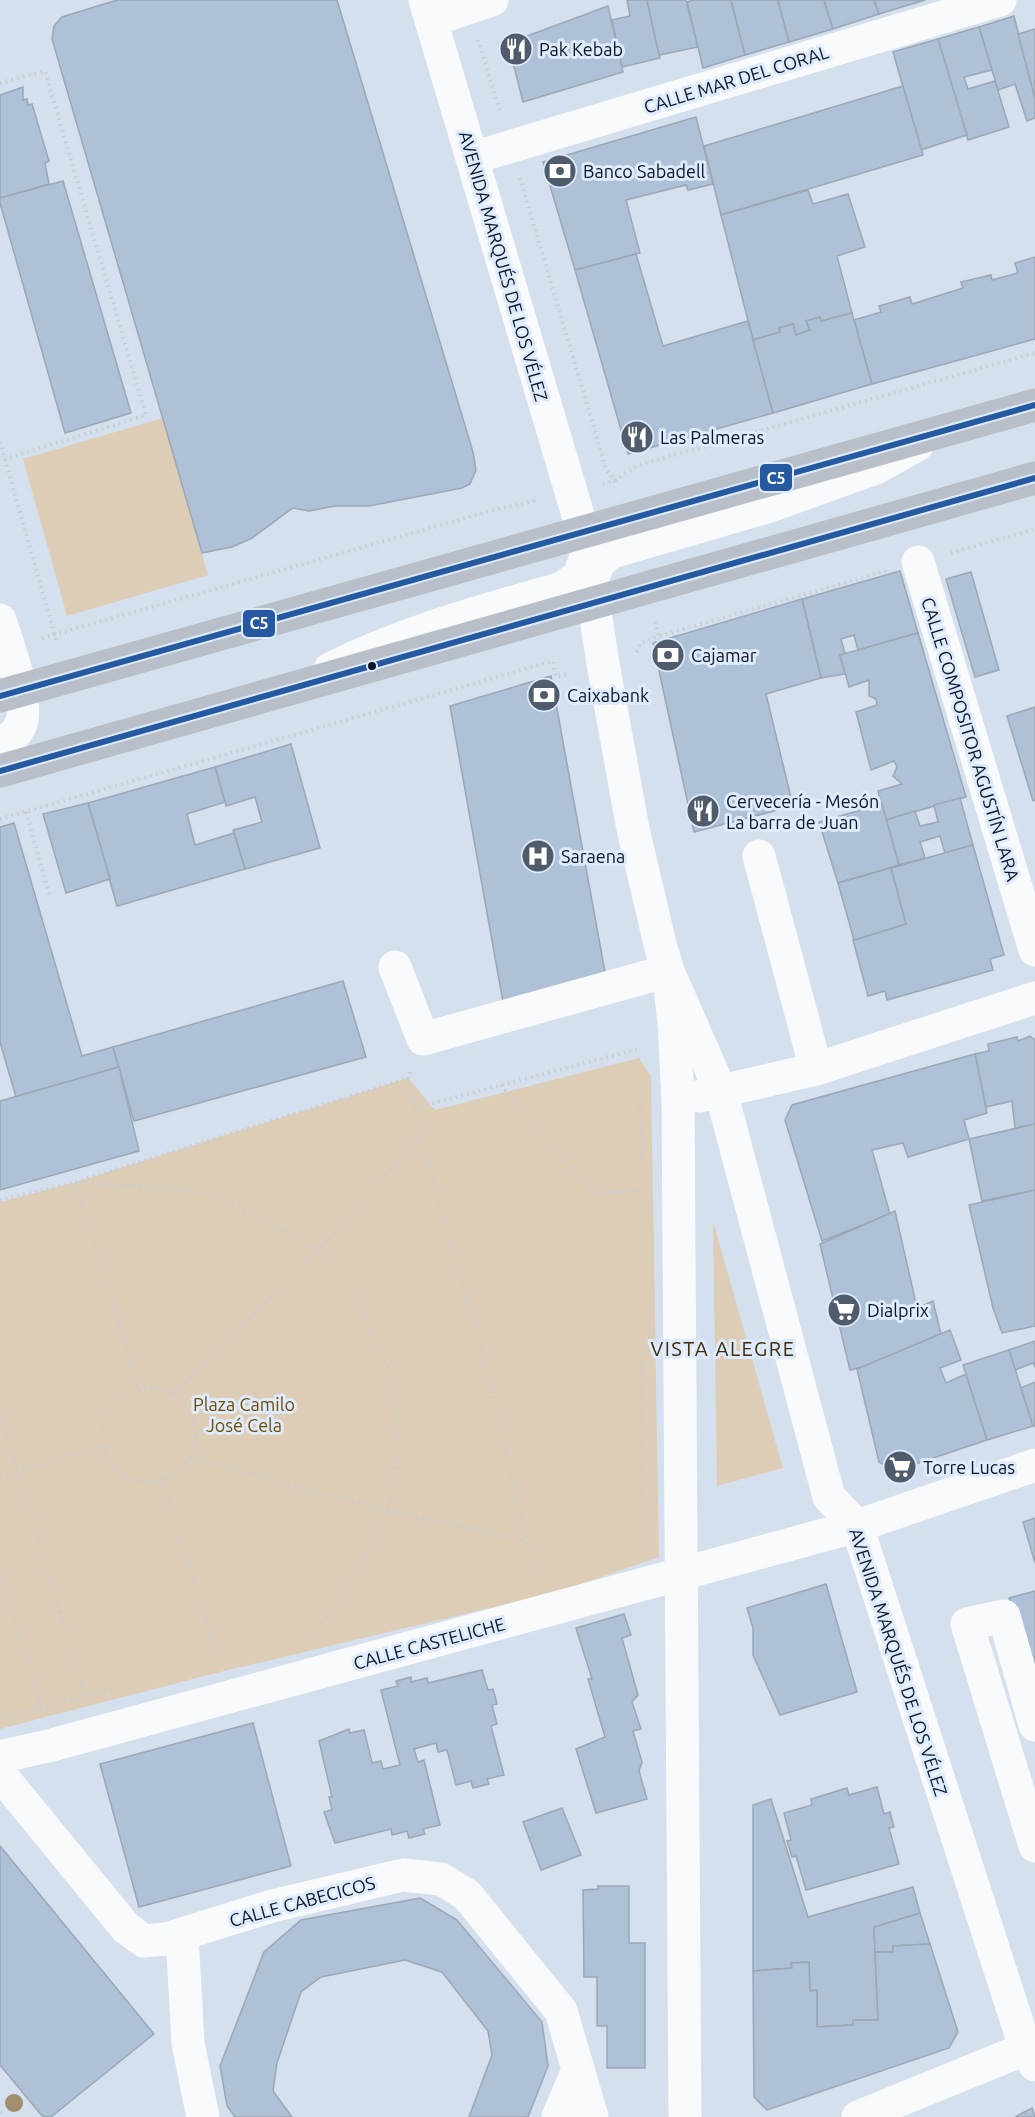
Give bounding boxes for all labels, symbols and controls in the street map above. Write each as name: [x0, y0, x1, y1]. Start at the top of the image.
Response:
restaurant icon: Pak Kebab: [498, 31, 534, 67]
place label: Pak Kebab: [539, 39, 623, 59]
street label: CALLE MAR DEL CORAL: [641, 41, 831, 117]
street label: AVENIDA MARQUÉS DE LOS VÉLEZ: [455, 128, 553, 404]
bank icon: Banco Sabadell: [542, 153, 578, 189]
place label: Banco Sabadell: [583, 161, 706, 181]
restaurant icon: Las Palmeras: [619, 419, 655, 455]
place label: Las Palmeras: [660, 427, 764, 447]
line badge: C5: [759, 463, 793, 492]
text: C5: [766, 469, 786, 487]
street label: CALLE COMPOSITOR AGUSTÍN LARA: [918, 595, 1025, 883]
line badge: C5: [242, 609, 276, 638]
text: C5: [249, 614, 269, 632]
bank icon: Cajamar: [650, 637, 686, 673]
place label: Cajamar: [691, 645, 757, 665]
unlabelled marker: [366, 660, 378, 672]
bank icon: Caixabank: [526, 677, 562, 713]
place label: Caixabank: [567, 685, 649, 705]
place label: Cervecería - Mesón La barra de Juan: [726, 791, 879, 832]
restaurant icon: Cervecería - Mesón La barra de Juan: [685, 793, 721, 829]
hospital icon: Saraena: [520, 838, 556, 874]
place label: Saraena: [561, 846, 625, 866]
supermarket icon: Dialprix: [826, 1292, 862, 1328]
place label: Dialprix: [867, 1300, 929, 1320]
district label: VISTA ALEGRE: [651, 1337, 795, 1360]
park label: Plaza Camilo José Cela: [193, 1394, 295, 1435]
supermarket icon: Torre Lucas: [882, 1449, 918, 1485]
place label: Torre Lucas: [923, 1457, 1015, 1477]
street label: AVENIDA MARQUÉS DE LOS VÉLEZ: [845, 1525, 953, 1799]
street label: CALLE CASTELICHE: [351, 1613, 507, 1673]
street label: CALLE CABECICOS: [227, 1872, 377, 1930]

